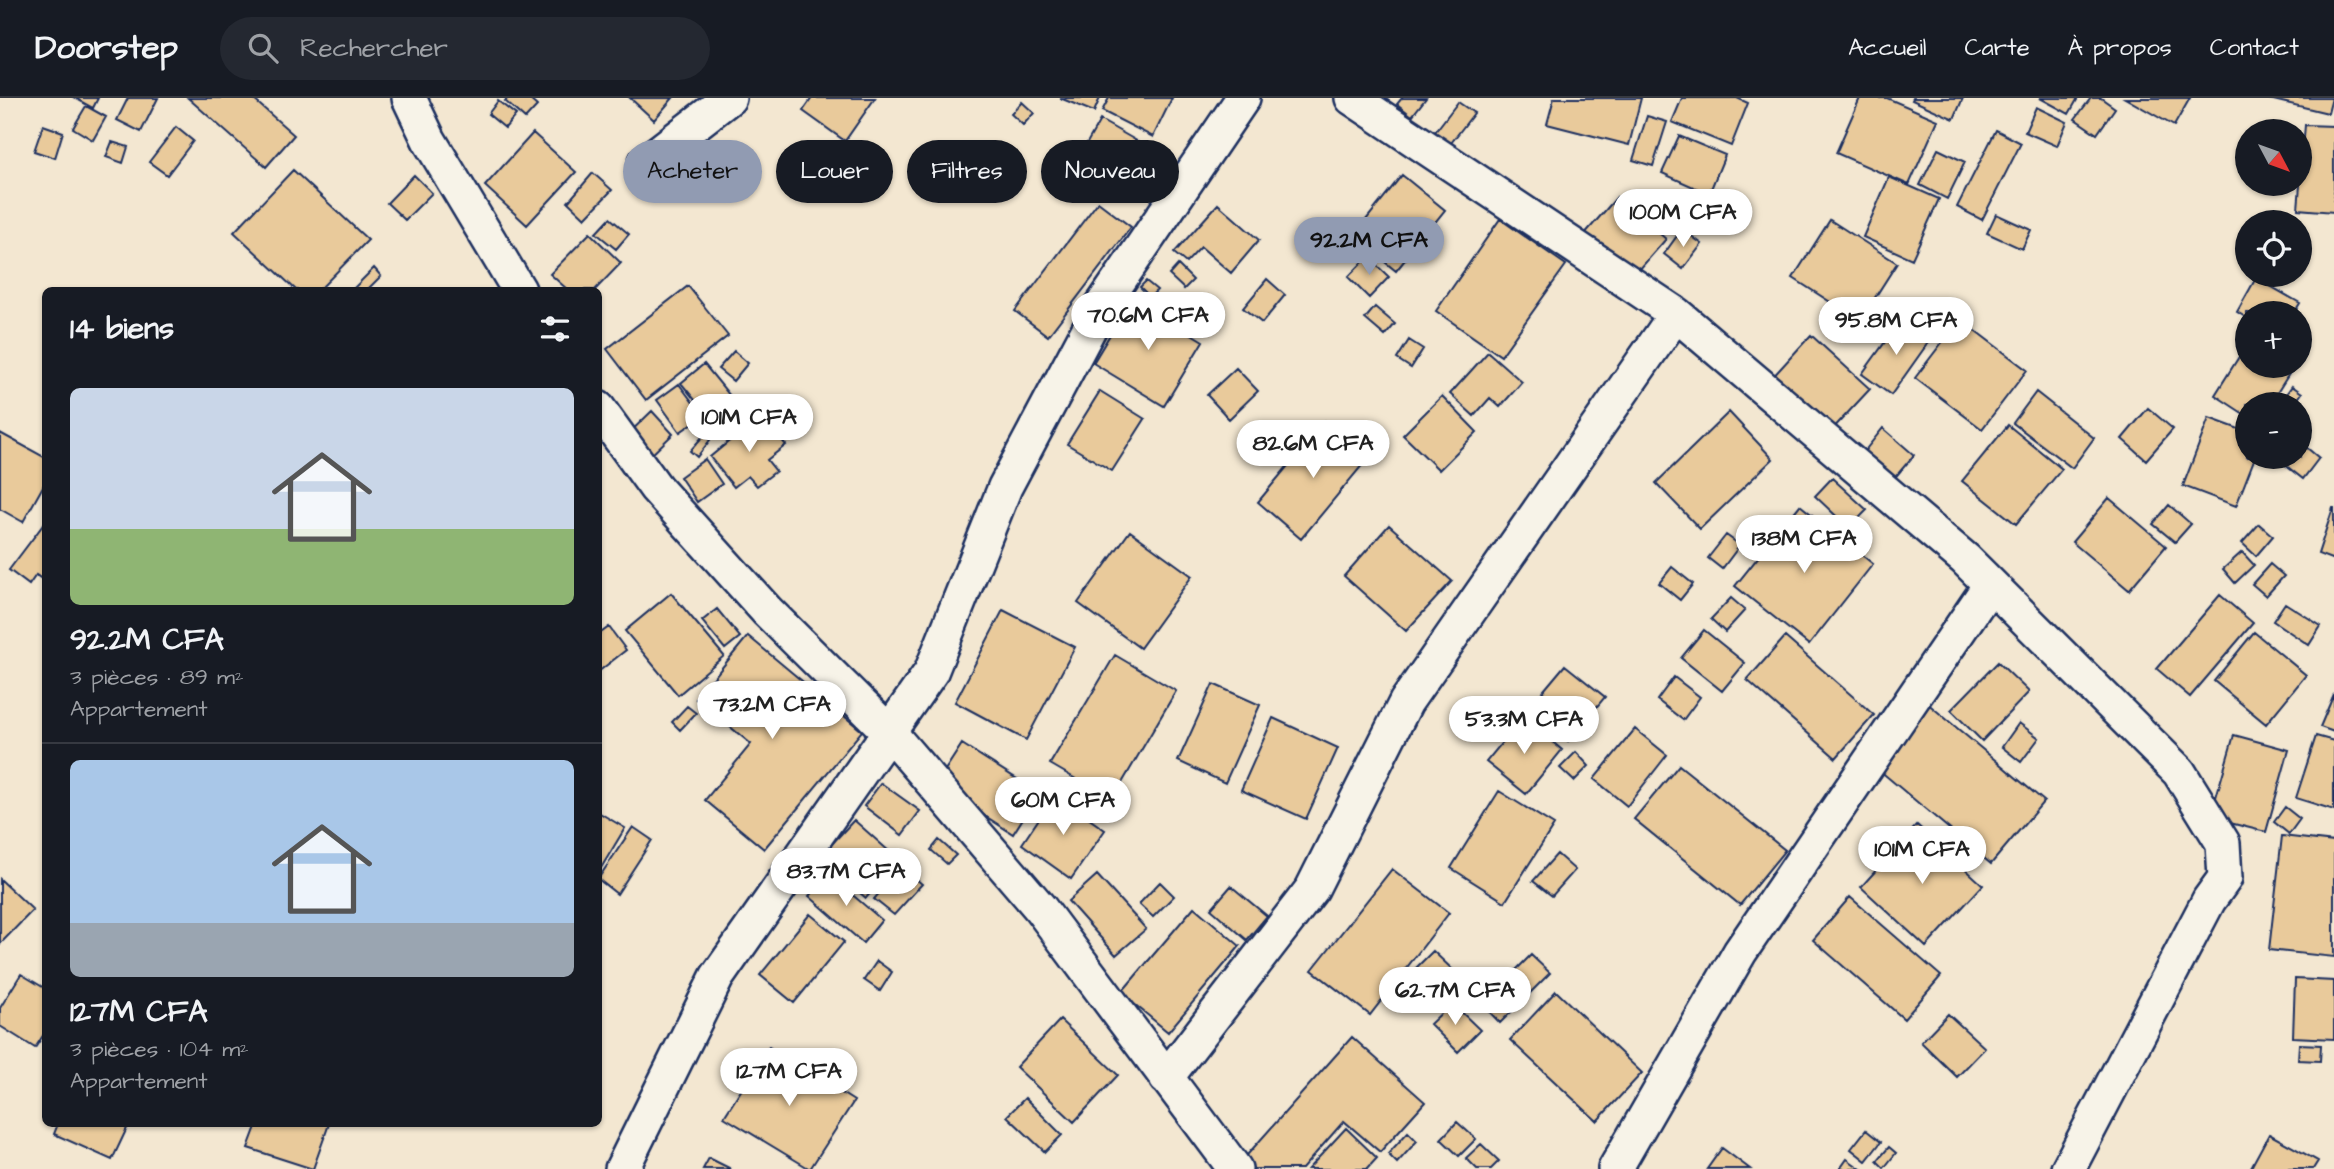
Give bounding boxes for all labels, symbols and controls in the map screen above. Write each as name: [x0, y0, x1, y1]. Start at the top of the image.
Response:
search box: [220, 17, 710, 80]
text: Doorstep: [35, 25, 178, 71]
icon: search: [244, 29, 282, 67]
text: Rechercher: [300, 30, 448, 66]
text: Accueil: [1848, 31, 1927, 65]
text: Carte: [1965, 31, 2030, 65]
text: À propos: [2068, 31, 2172, 65]
text: Contact: [2210, 31, 2299, 65]
north arrow: [2235, 119, 2312, 196]
map controls: [2235, 119, 2312, 469]
chip: Acheter: [623, 140, 762, 203]
chip: Louer: [776, 140, 893, 203]
chip: Filtres: [907, 140, 1027, 203]
chip: Nouveau: [1041, 140, 1179, 203]
pin: 100M CFA: [1611, 190, 1755, 249]
text: 100M CFA: [1629, 196, 1737, 228]
button: locate: [2235, 210, 2312, 287]
pin: 92.2M CFA: [1289, 218, 1449, 277]
text: 92.2M CFA: [1310, 224, 1428, 256]
pin: 70.6M CFA: [1068, 292, 1228, 352]
pin: 95.8M CFA: [1816, 298, 1976, 357]
text: 70.6M CFA: [1087, 299, 1209, 331]
button: +: [2235, 301, 2312, 378]
text: 95.8M CFA: [1835, 304, 1957, 336]
text: 14 biens: [70, 308, 174, 350]
icon: filters: [536, 310, 574, 348]
button: −: [2235, 392, 2312, 469]
pin: 101M CFA: [677, 394, 821, 454]
text: 101M CFA: [701, 401, 797, 433]
pin: 82.6M CFA: [1233, 420, 1393, 480]
text: 82.6M CFA: [1253, 427, 1373, 459]
icon: home: [259, 434, 385, 560]
pin: 138M CFA: [1732, 516, 1876, 575]
text: 138M CFA: [1752, 522, 1856, 554]
text: 92.2M CFA: [70, 619, 224, 661]
text: 3 pièces · 89 m²: [70, 661, 244, 693]
pin: 73.2M CFA: [692, 682, 852, 741]
text: 73.2M CFA: [713, 688, 831, 720]
text: Appartement: [70, 693, 208, 725]
pin: 53.3M CFA: [1444, 696, 1604, 756]
text: 53.3M CFA: [1465, 703, 1583, 735]
pin: 60M CFA: [998, 778, 1128, 837]
text: 60M CFA: [1011, 784, 1115, 816]
icon: home: [259, 806, 385, 932]
pin: 101M CFA: [1850, 826, 1994, 886]
text: 101M CFA: [1874, 833, 1970, 865]
pin: 83.7M CFA: [766, 848, 926, 908]
text: 83.7M CFA: [786, 855, 906, 887]
pin: 62.7M CFA: [1375, 968, 1535, 1027]
text: 62.7M CFA: [1395, 974, 1515, 1006]
text: 127M CFA: [70, 991, 208, 1033]
text: 3 pièces · 104 m²: [70, 1033, 249, 1065]
pin: 127M CFA: [717, 1048, 861, 1108]
text: 127M CFA: [736, 1055, 842, 1087]
text: Appartement: [70, 1065, 208, 1097]

